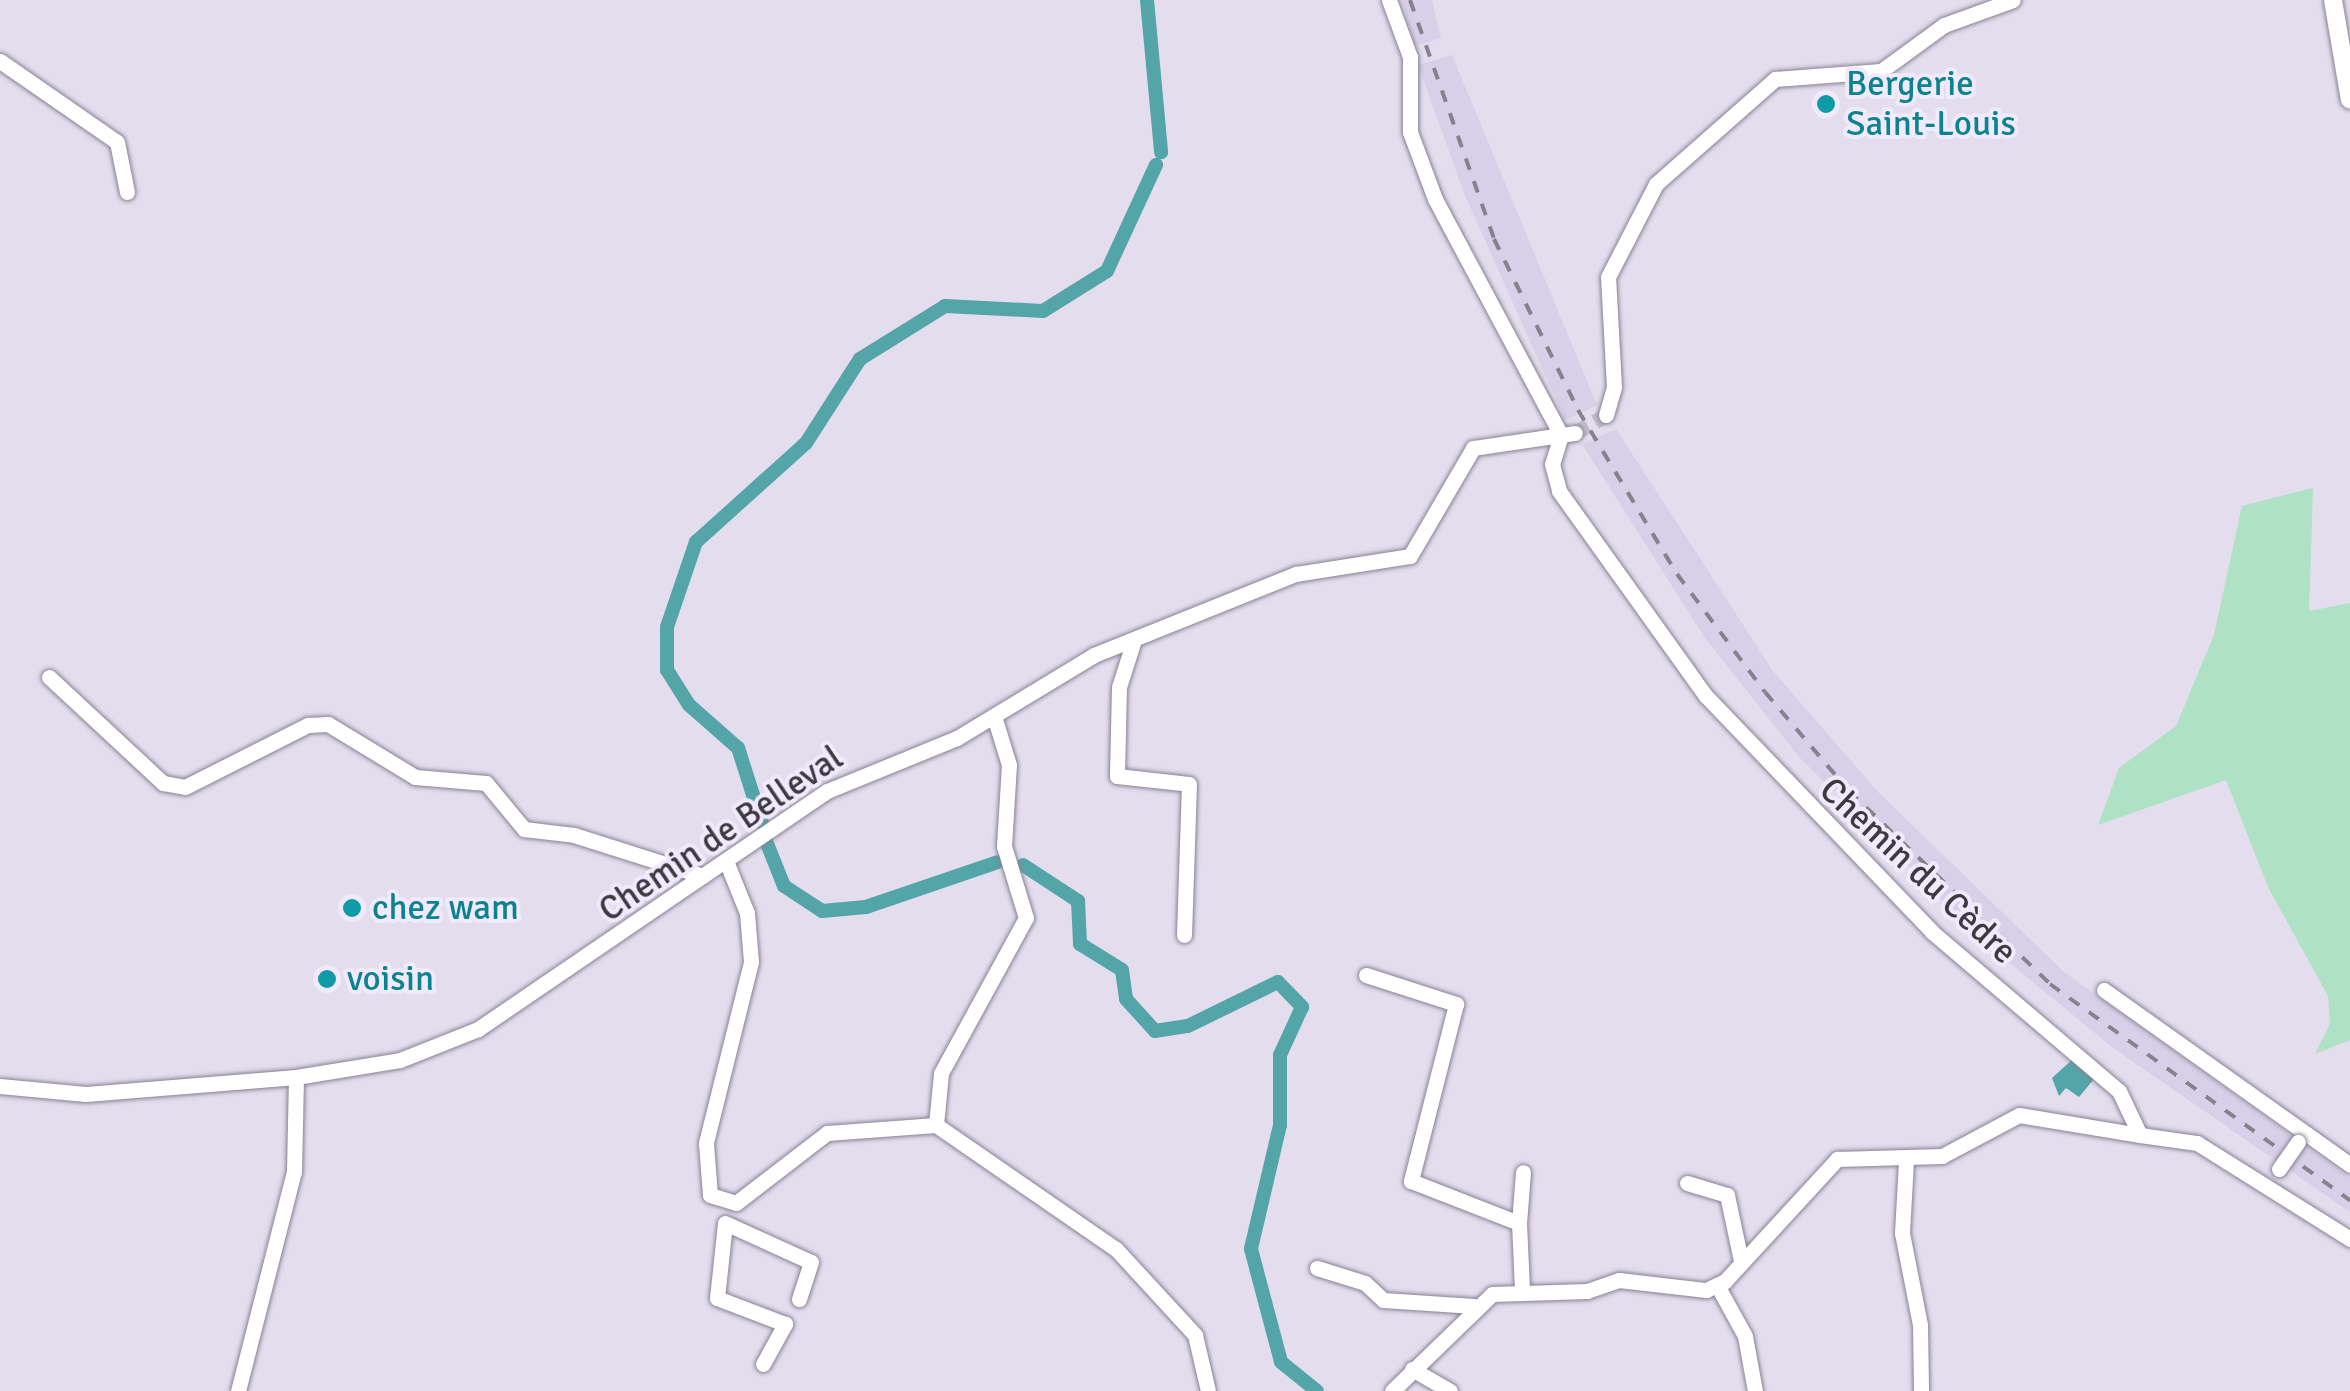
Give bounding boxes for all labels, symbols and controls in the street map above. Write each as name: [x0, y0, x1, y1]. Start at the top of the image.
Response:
place label: Bergerie Saint-Louis: [1846, 63, 2016, 145]
marker: Bergerie Saint-Louis: [1815, 93, 1837, 115]
street label: Chemin de Belleval: [591, 737, 851, 931]
street label: Chemin du Cèdre: [1811, 769, 2025, 973]
place label: chez wam: [372, 887, 519, 929]
marker: chez wam: [341, 897, 363, 919]
place label: voisin: [347, 958, 434, 1000]
marker: voisin: [316, 968, 338, 990]

